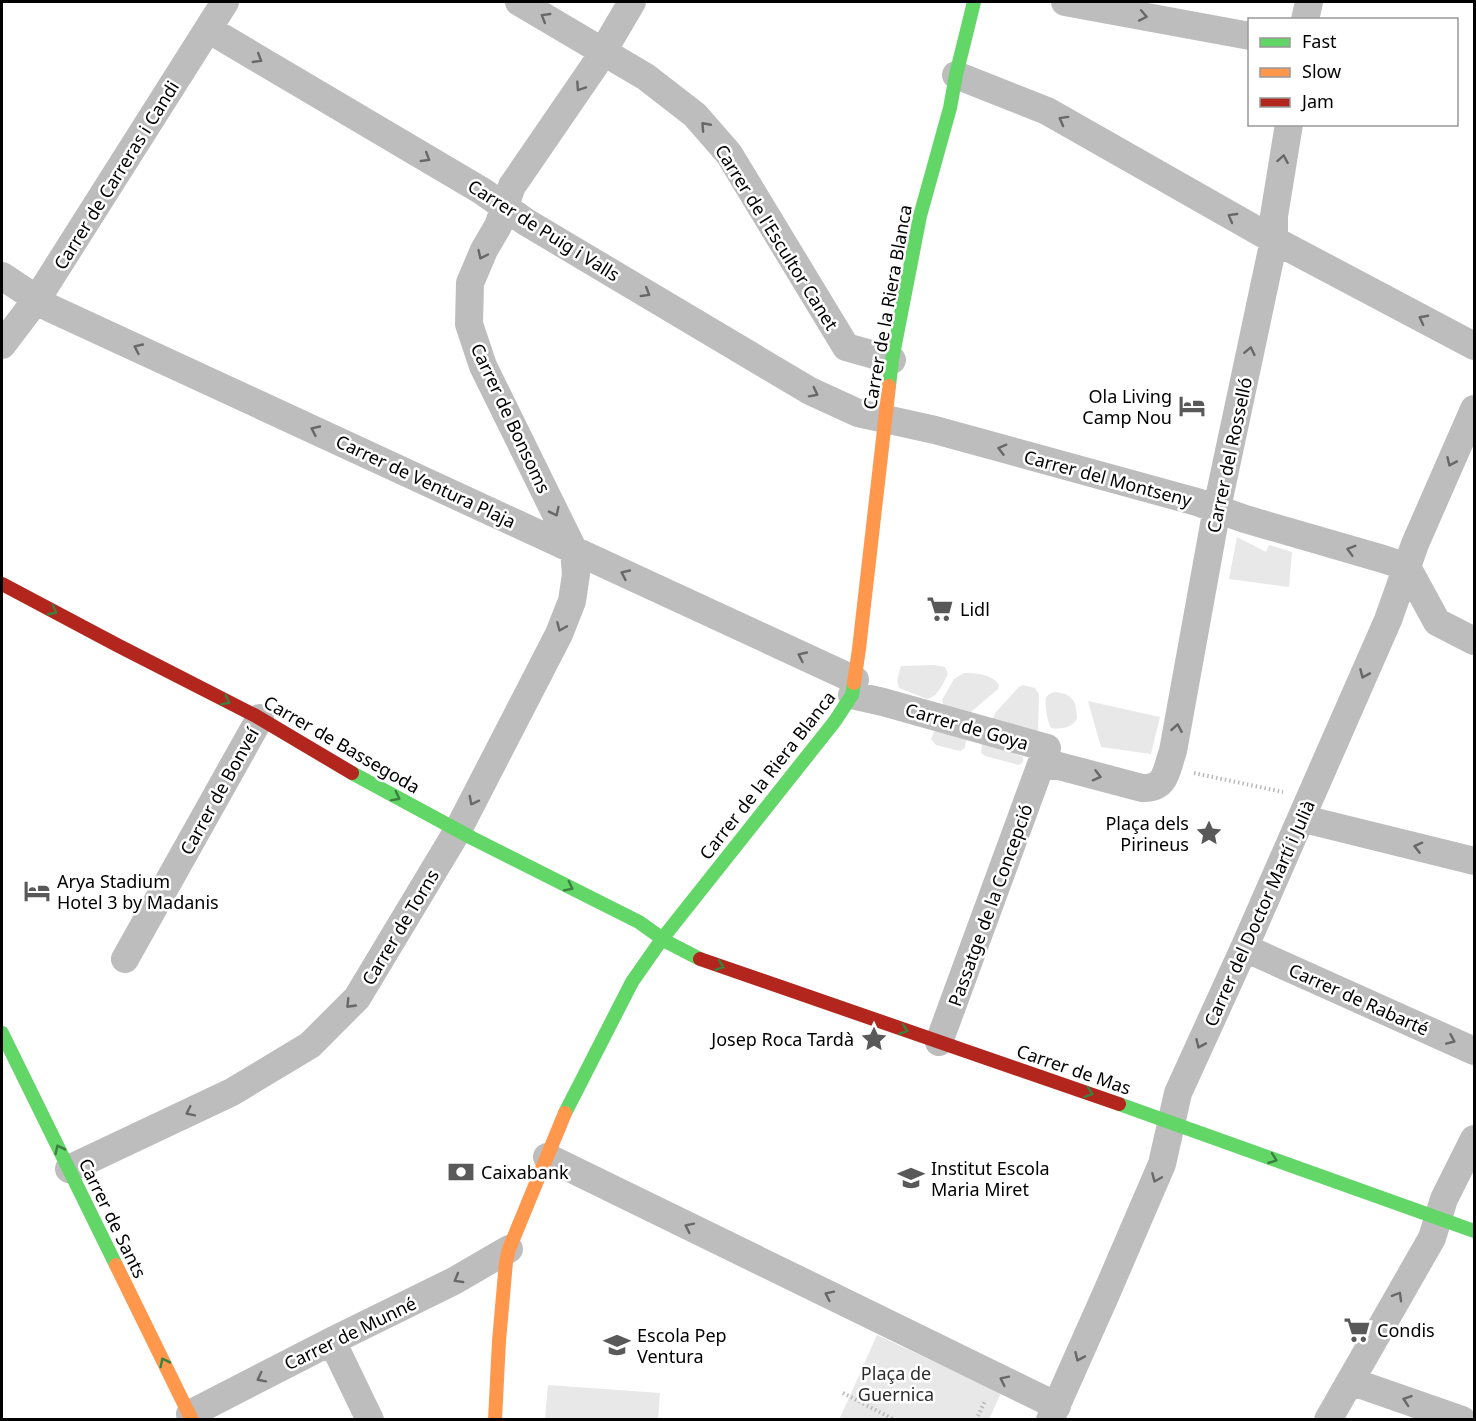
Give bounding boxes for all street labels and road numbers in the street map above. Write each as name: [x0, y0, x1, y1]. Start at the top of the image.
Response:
street label: Carrer de Carreras i Candi: [48, 76, 184, 274]
street label: Carrer de l'Escultor Canet: [710, 140, 844, 335]
street label: Carrer de Puig i Valls: [464, 174, 624, 286]
street label: Carrer de la Riera Blanca: [857, 203, 917, 411]
street label: Carrer de Bonsoms: [466, 339, 556, 497]
street label: Carrer del Rosselló: [1201, 375, 1257, 535]
street label: Carrer de Ventura Plaja: [332, 429, 520, 533]
street label: Carrer del Montseny: [1021, 444, 1195, 512]
street label: Carrer de la Riera Blanca: [694, 686, 840, 864]
street label: Carrer de Bassegoda: [260, 689, 424, 799]
street label: Carrer de Goya: [903, 697, 1031, 755]
street label: Carrer de Bonveí: [174, 723, 264, 859]
street label: Carrer del Doctor Martí i Julià: [1198, 796, 1320, 1030]
street label: Passatge de la Concepció: [942, 801, 1038, 1009]
street label: Carrer de Torns: [356, 865, 444, 989]
street label: Carrer de Rabarté: [1285, 957, 1433, 1041]
street label: Carrer de Mas: [1014, 1038, 1134, 1100]
street label: Carrer de Sants: [74, 1154, 152, 1282]
street label: Carrer de Munné: [280, 1291, 420, 1375]

